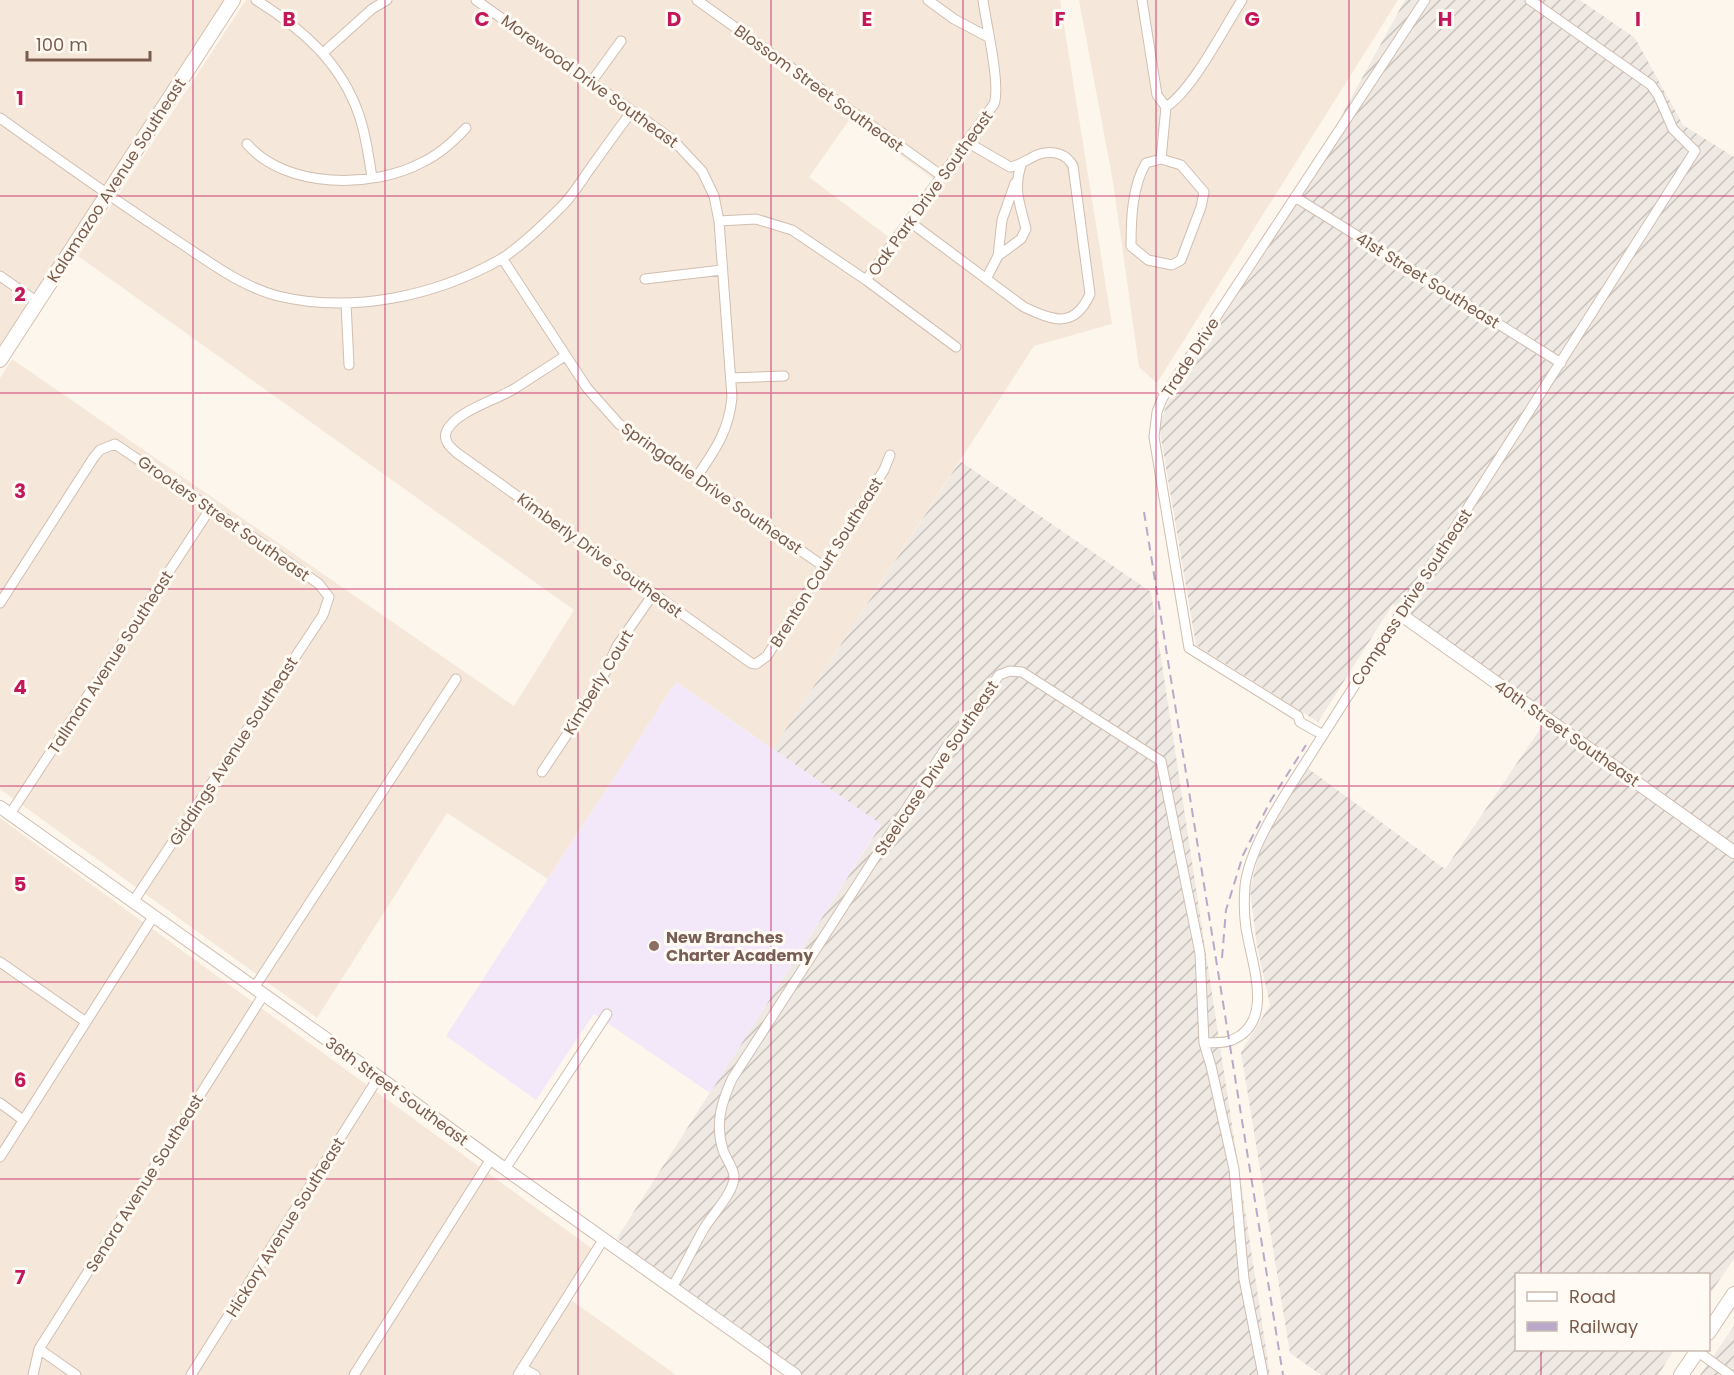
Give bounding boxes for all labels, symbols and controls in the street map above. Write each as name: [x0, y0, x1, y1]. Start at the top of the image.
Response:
text: B: [282, 5, 296, 33]
text: C: [474, 5, 490, 33]
text: E: [862, 5, 872, 33]
text: F: [1055, 5, 1066, 33]
text: G: [1244, 5, 1260, 33]
text: H: [1438, 5, 1452, 33]
text: I: [1635, 5, 1641, 33]
street label: Morewood Drive Southeast: [498, 10, 682, 152]
street label: Blossom Street Southeast: [730, 19, 908, 158]
scale bar: [27, 24, 150, 62]
text: 100 m: [36, 32, 88, 57]
street label: Kalamazoo Avenue Southeast: [42, 73, 191, 287]
text: 1: [16, 84, 24, 112]
street label: Oak Park Drive Southeast: [862, 106, 998, 281]
street label: 41st Street Southeast: [1351, 227, 1504, 334]
text: 2: [14, 280, 26, 308]
street label: Trade Drive: [1156, 313, 1225, 402]
street label: Springdale Drive Southeast: [617, 417, 807, 560]
street label: Grooters Street Southeast: [133, 450, 314, 587]
street label: Brenton Court Southeast: [765, 473, 888, 652]
text: 3: [14, 477, 26, 505]
street label: Kimberly Drive Southeast: [512, 488, 687, 623]
street label: Compass Drive Southeast: [1345, 504, 1478, 690]
street label: Tallman Avenue Southeast: [42, 566, 179, 758]
street label: Kimberly Court: [558, 625, 639, 739]
street label: Giddings Avenue Southeast: [164, 652, 303, 850]
text: 4: [13, 673, 27, 701]
street label: 40th Street Southeast: [1489, 675, 1644, 792]
street label: Steelcase Drive Southeast: [869, 676, 1004, 861]
text: 5: [14, 870, 27, 898]
place label: New Branches Charter Academy: [666, 926, 814, 967]
marker: New Branches Charter Academy: [647, 939, 661, 953]
street label: 36th Street Southeast: [320, 1032, 473, 1151]
text: 6: [14, 1066, 26, 1094]
street label: Senora Avenue Southeast: [80, 1090, 209, 1277]
street label: Hickory Avenue Southeast: [221, 1133, 350, 1321]
text: 7: [15, 1263, 26, 1291]
legend: [1515, 1273, 1710, 1351]
text: Road: [1569, 1284, 1616, 1309]
text: Railway: [1569, 1314, 1638, 1339]

